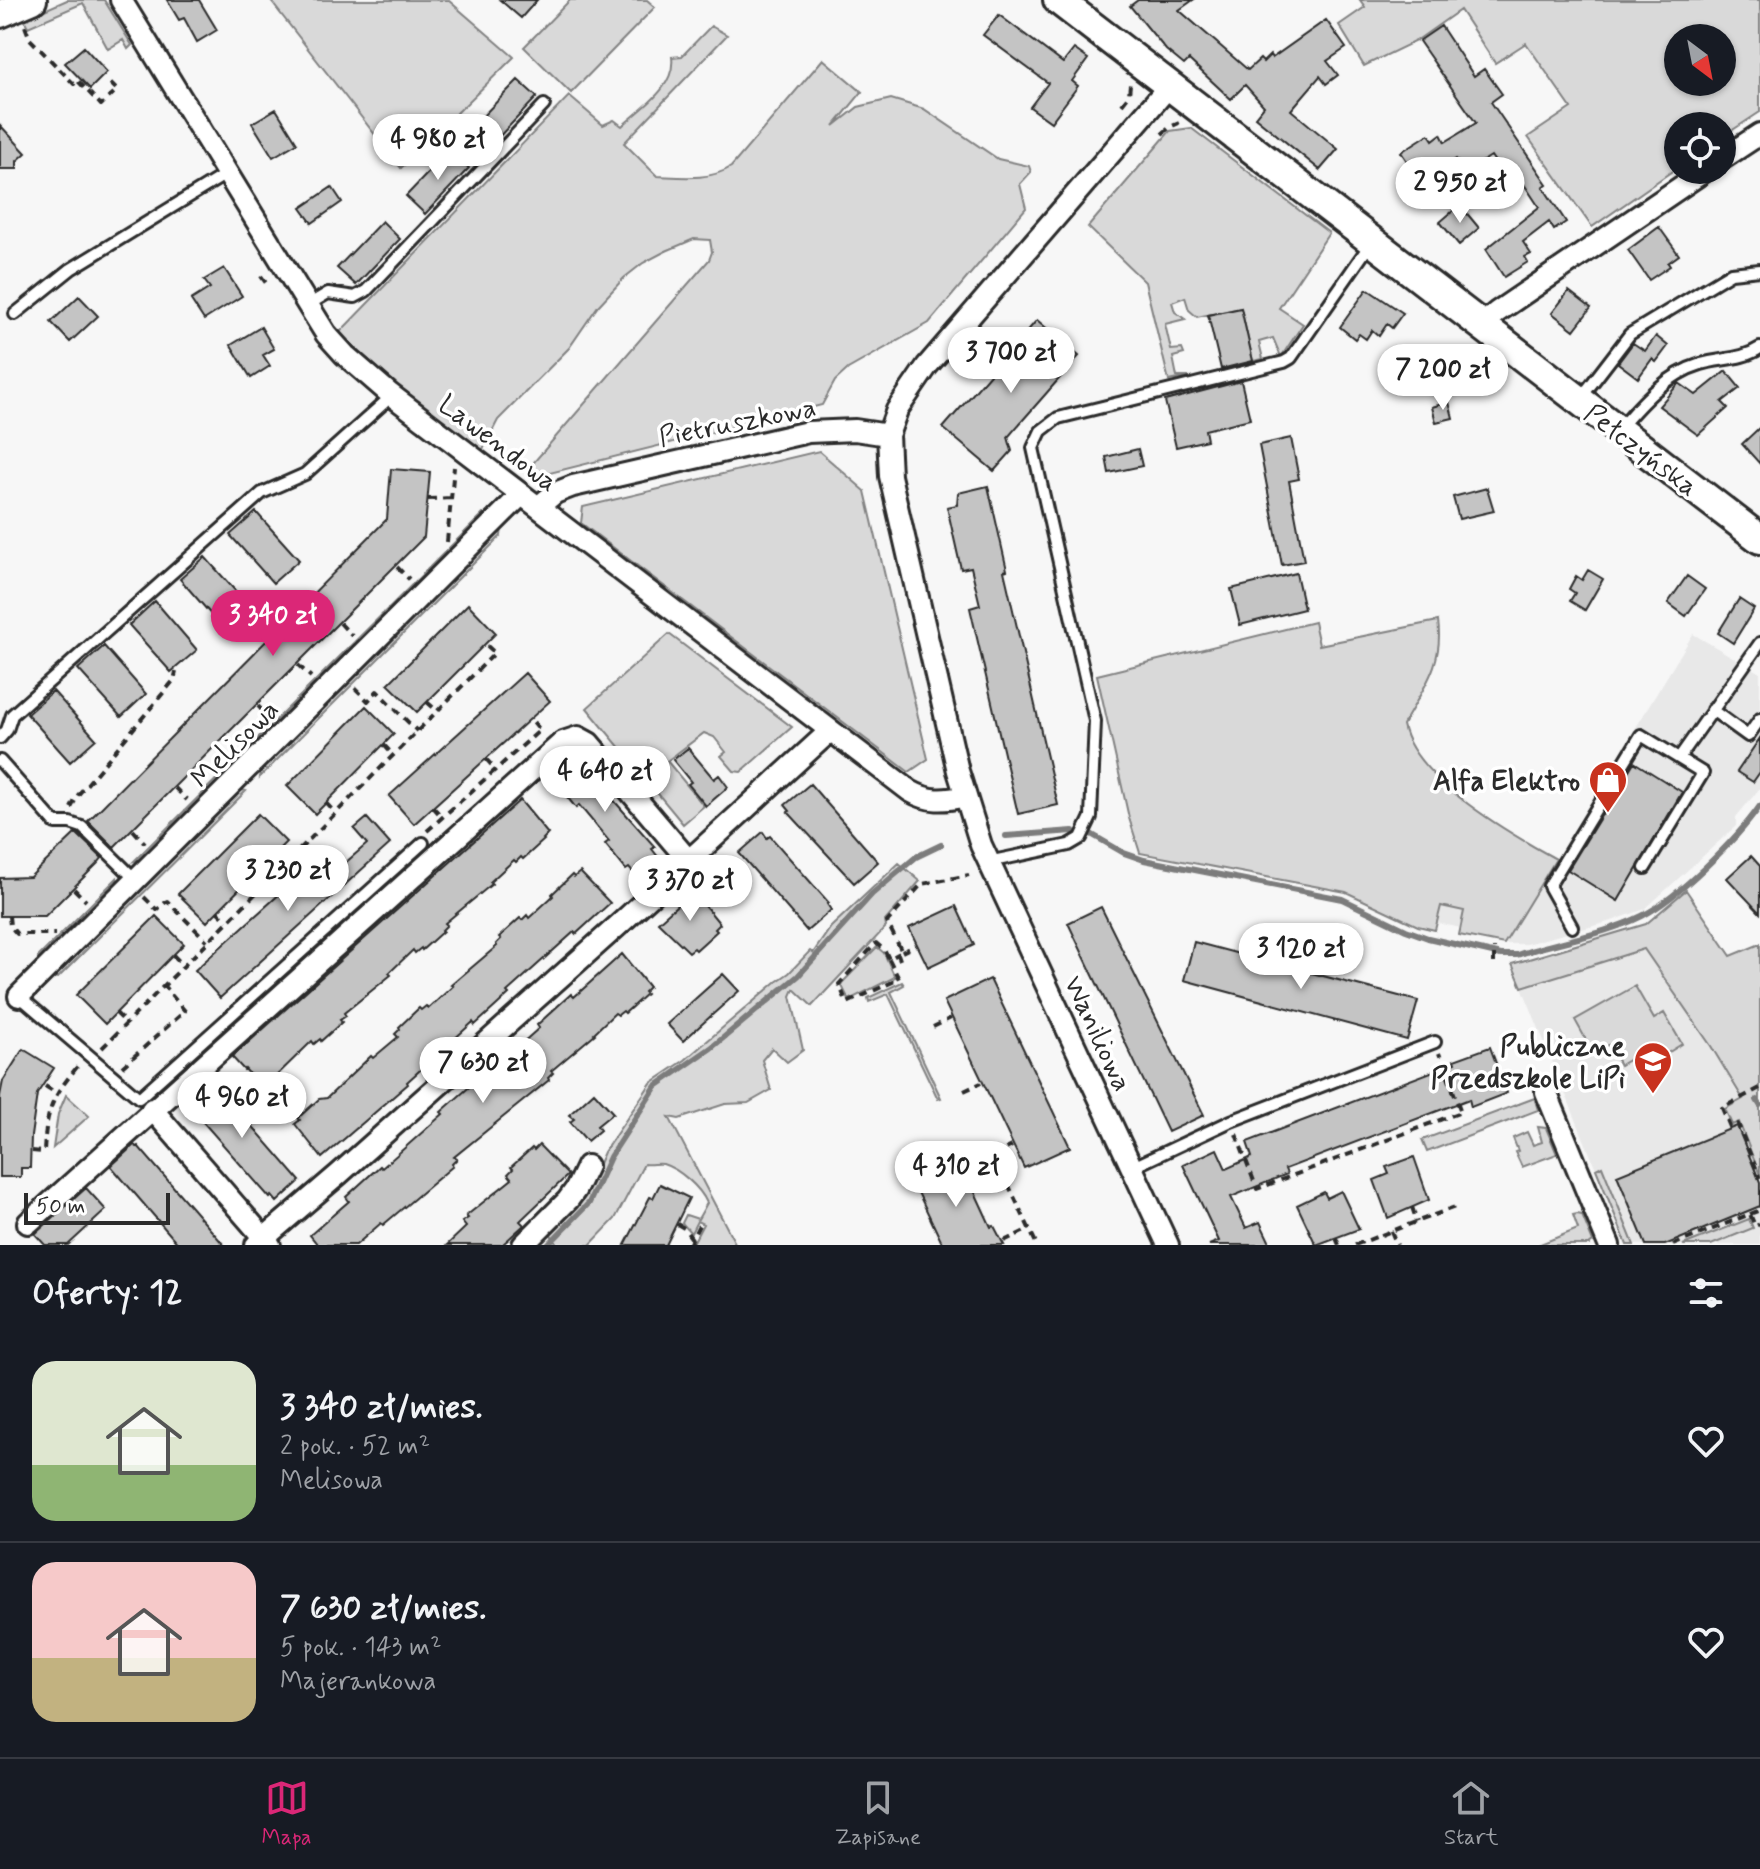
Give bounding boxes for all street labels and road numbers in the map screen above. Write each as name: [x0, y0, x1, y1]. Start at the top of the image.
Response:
street label: Lawendowa: [430, 387, 565, 501]
street label: Pietruszkowa: [656, 390, 819, 457]
street label: Pełczyńska: [1576, 396, 1705, 506]
street label: Melisowa: [183, 692, 288, 797]
street label: Waniliowa: [1054, 970, 1140, 1098]

